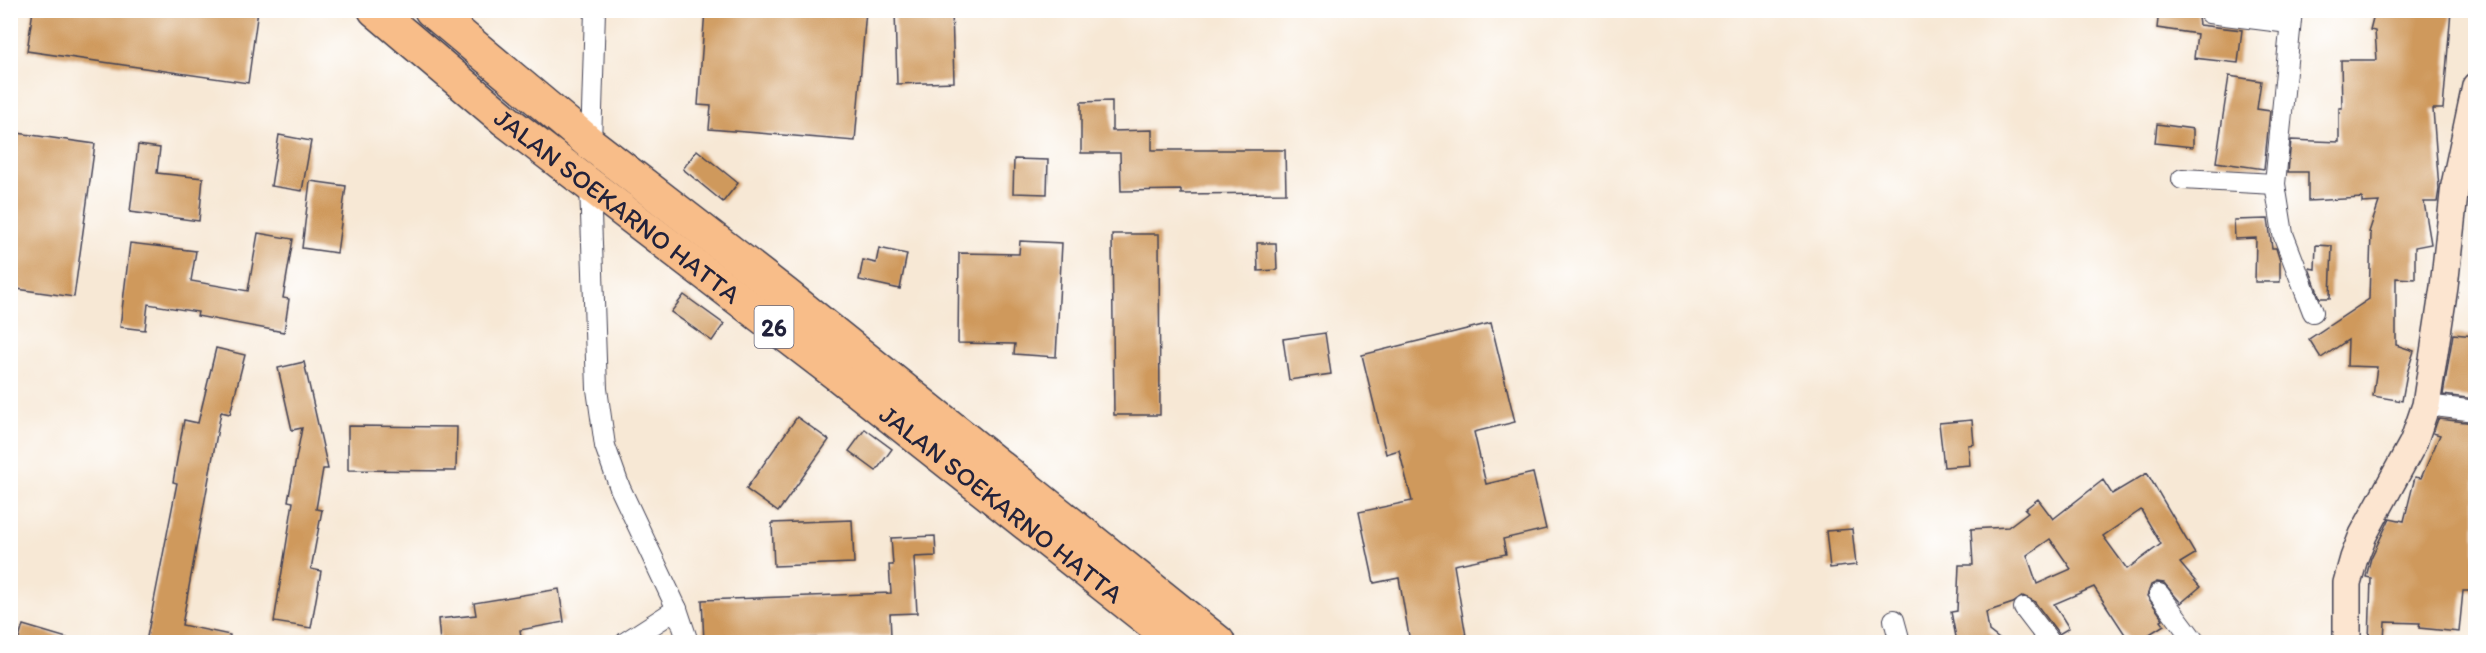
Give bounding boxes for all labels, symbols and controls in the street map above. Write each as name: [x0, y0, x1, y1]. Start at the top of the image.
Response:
street label: JALAN SOEKARNO HATTA: [488, 102, 747, 311]
road number: 26: [754, 306, 794, 348]
street label: JALAN SOEKARNO HATTA: [873, 398, 1130, 610]

